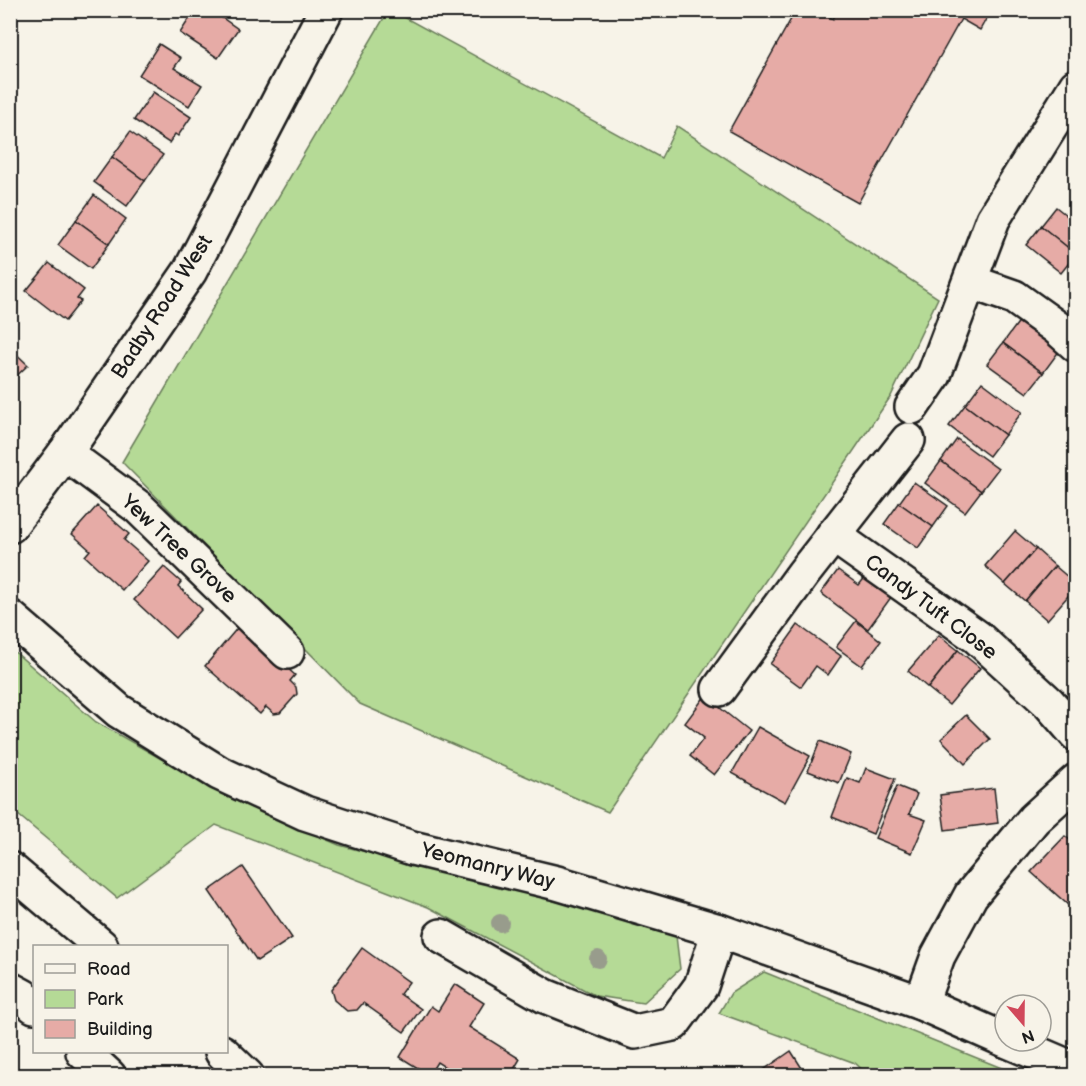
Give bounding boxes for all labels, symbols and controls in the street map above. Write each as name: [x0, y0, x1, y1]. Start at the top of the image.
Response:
street label: Badby Road West: [106, 230, 218, 384]
street label: Yew Tree Grove: [115, 489, 242, 609]
street label: Candy Tuft Close: [860, 549, 1002, 665]
street label: Yeomanry Way: [418, 837, 558, 895]
legend: [33, 945, 228, 1053]
text: Road: [87, 959, 131, 980]
text: Park: [87, 989, 123, 1010]
north arrow: [993, 993, 1053, 1053]
text: Building: [87, 1019, 153, 1040]
text: N: [1019, 1025, 1037, 1047]

